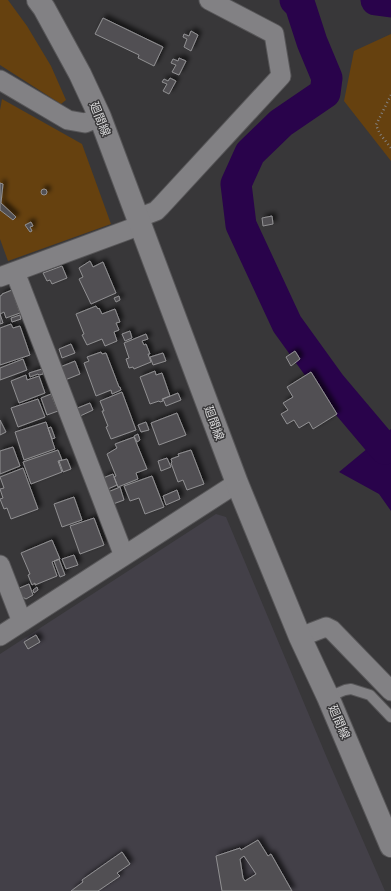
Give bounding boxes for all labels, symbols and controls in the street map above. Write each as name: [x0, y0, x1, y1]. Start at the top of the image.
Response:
street label: 廻間線: [88, 100, 113, 138]
street label: 廻間線: [202, 404, 227, 442]
street label: 廻間線: [326, 703, 352, 741]

